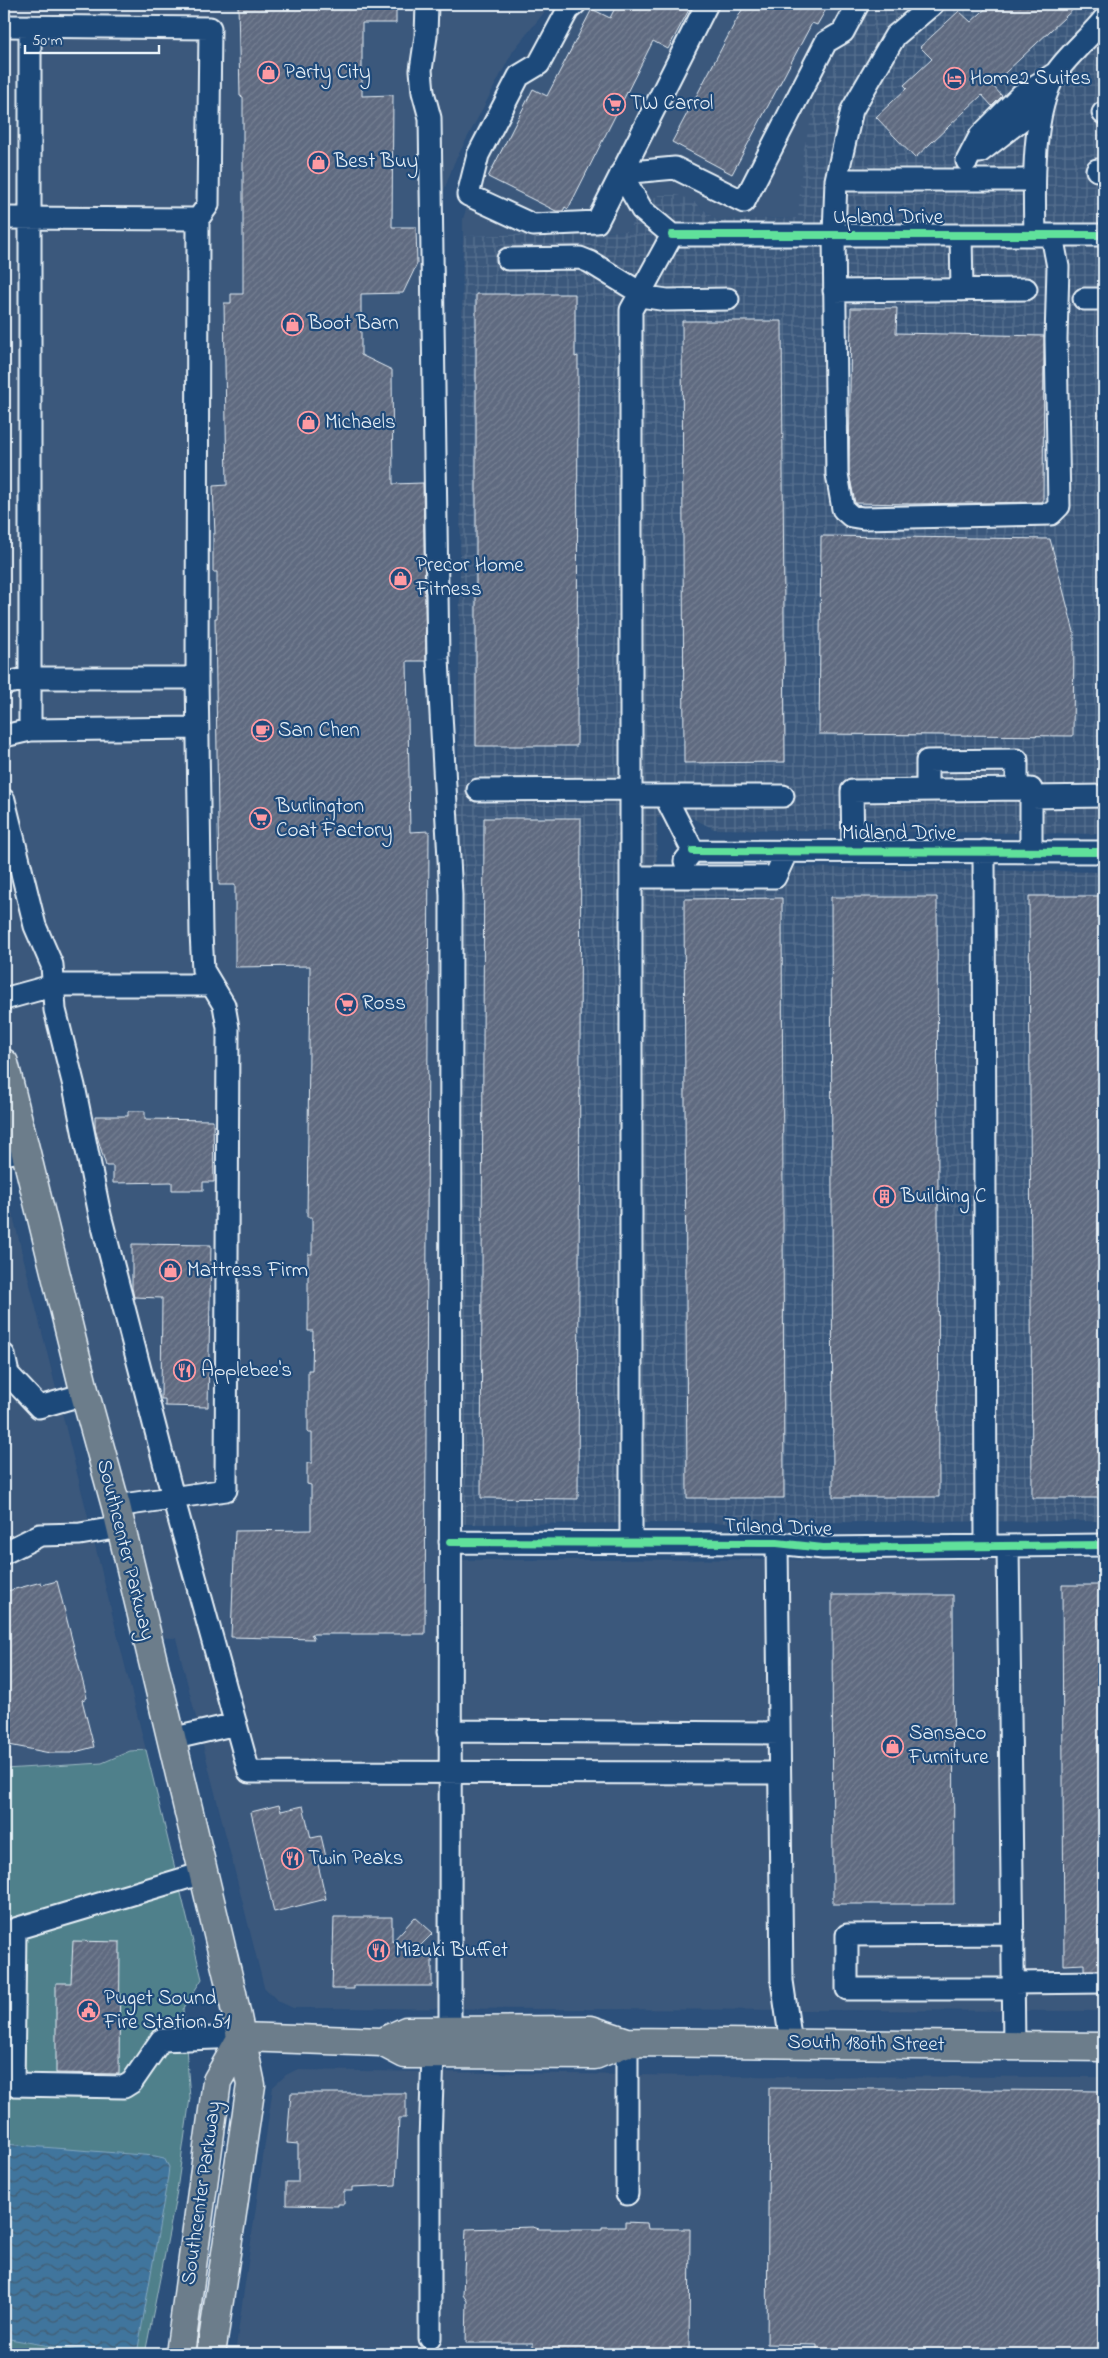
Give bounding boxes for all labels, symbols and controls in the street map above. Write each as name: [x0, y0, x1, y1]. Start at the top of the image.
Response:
scale bar: [25, 22, 159, 54]
text: 50 m: [32, 30, 63, 52]
place label: Party City: [284, 58, 371, 90]
shop icon: Party City: [256, 61, 280, 85]
place label: Home2 Suites: [970, 64, 1091, 94]
hotel icon: Home2 Suites: [942, 67, 966, 91]
place label: TW Carrol: [630, 89, 713, 119]
supermarket icon: TW Carrol: [602, 92, 626, 116]
place label: Best Buy: [333, 147, 418, 179]
shop icon: Best Buy: [306, 150, 330, 174]
street label: Upland Drive: [833, 203, 944, 233]
place label: Boot Barn: [307, 309, 399, 339]
shop icon: Boot Barn: [280, 312, 304, 336]
place label: Michaels: [325, 408, 396, 438]
shop icon: Michaels: [297, 411, 321, 435]
place label: Precor Home Fitness: [415, 551, 524, 605]
shop icon: Precor Home Fitness: [388, 566, 412, 590]
place label: San Chen: [278, 716, 360, 746]
cafe icon: San Chen: [250, 719, 274, 743]
place label: Burlington Coat Factory: [275, 792, 393, 848]
supermarket icon: Burlington Coat Factory: [248, 807, 272, 831]
street label: Midland Drive: [842, 819, 957, 849]
place label: Ross: [362, 989, 406, 1019]
supermarket icon: Ross: [334, 992, 358, 1016]
place label: Building C: [900, 1182, 987, 1214]
building icon: Building C: [873, 1185, 897, 1209]
place label: Mattress Firm: [187, 1256, 308, 1286]
shop icon: Mattress Firm: [159, 1259, 183, 1283]
place label: Applebee's: [201, 1356, 292, 1386]
restaurant icon: Applebee's: [173, 1359, 197, 1383]
street label: Southcenter Parkway: [86, 1456, 162, 1644]
street label: Triland Drive: [723, 1511, 833, 1545]
place label: Sansaco Furniture: [908, 1719, 989, 1773]
shop icon: Sansaco Furniture: [881, 1734, 905, 1758]
place label: Twin Peaks: [308, 1844, 403, 1874]
restaurant icon: Twin Peaks: [280, 1847, 304, 1871]
place label: Mizuki Buffet: [395, 1936, 508, 1966]
restaurant icon: Mizuki Buffet: [367, 1939, 391, 1963]
place label: Puget Sound Fire Station 51: [103, 1984, 231, 2038]
public building icon: Puget Sound Fire Station 51: [76, 1999, 100, 2023]
street label: South 180th Street: [787, 2028, 945, 2060]
street label: Southcenter Parkway: [174, 2099, 232, 2287]

